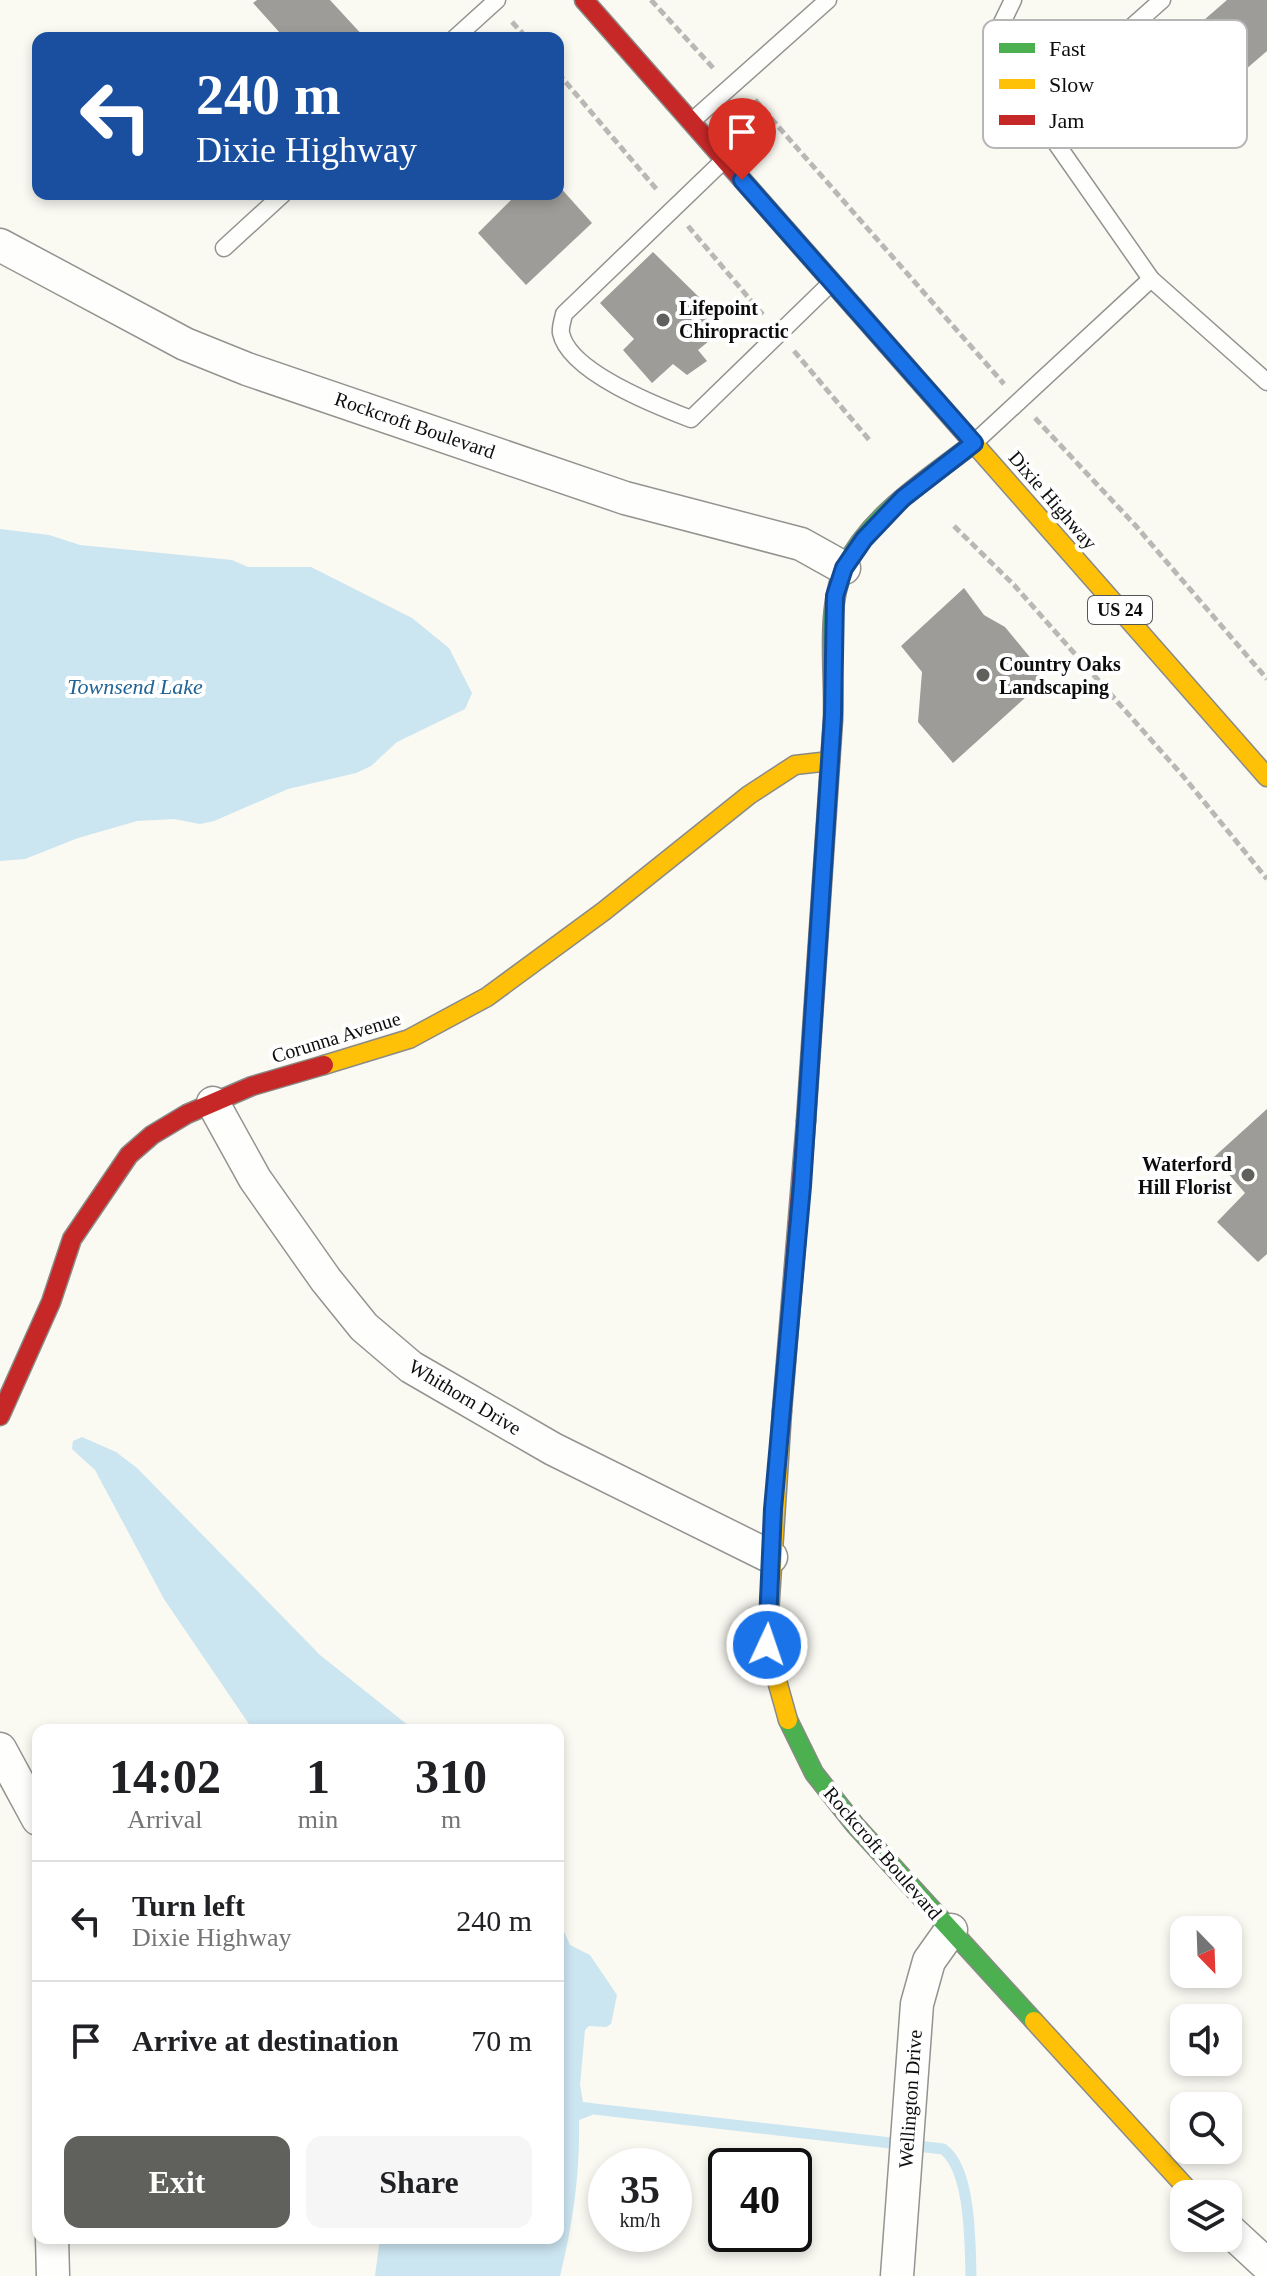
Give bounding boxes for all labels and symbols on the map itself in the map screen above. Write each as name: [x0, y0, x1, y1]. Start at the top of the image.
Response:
legend: [983, 20, 1247, 148]
text: Fast: [1049, 36, 1086, 61]
text: Slow: [1049, 72, 1094, 97]
pin: [708, 98, 776, 180]
text: Jam: [1049, 108, 1084, 133]
place label: Lifepoint Chiropractic: [679, 297, 789, 343]
marker: Lifepoint Chiropractic: [654, 311, 672, 329]
street label: Rockcroft Boulevard: [332, 387, 498, 463]
street label: Dixie Highway: [1004, 446, 1102, 554]
road number: US 24: [1088, 596, 1152, 624]
place label: Country Oaks Landscaping: [999, 653, 1121, 699]
marker: Country Oaks Landscaping: [974, 666, 992, 684]
water label: Townsend Lake: [67, 674, 203, 699]
street label: Corunna Avenue: [269, 1007, 403, 1067]
place label: Waterford Hill Florist: [1138, 1153, 1232, 1198]
marker: Waterford Hill Florist: [1239, 1166, 1257, 1184]
street label: Whithorn Drive: [405, 1355, 525, 1439]
position arrow: [725, 1603, 809, 1687]
street label: Rockcroft Boulevard: [819, 1782, 947, 1924]
north arrow: [1170, 1916, 1242, 1988]
street label: Wellington Drive: [894, 2029, 927, 2169]
speed limit sign: 40: [708, 2148, 812, 2252]

